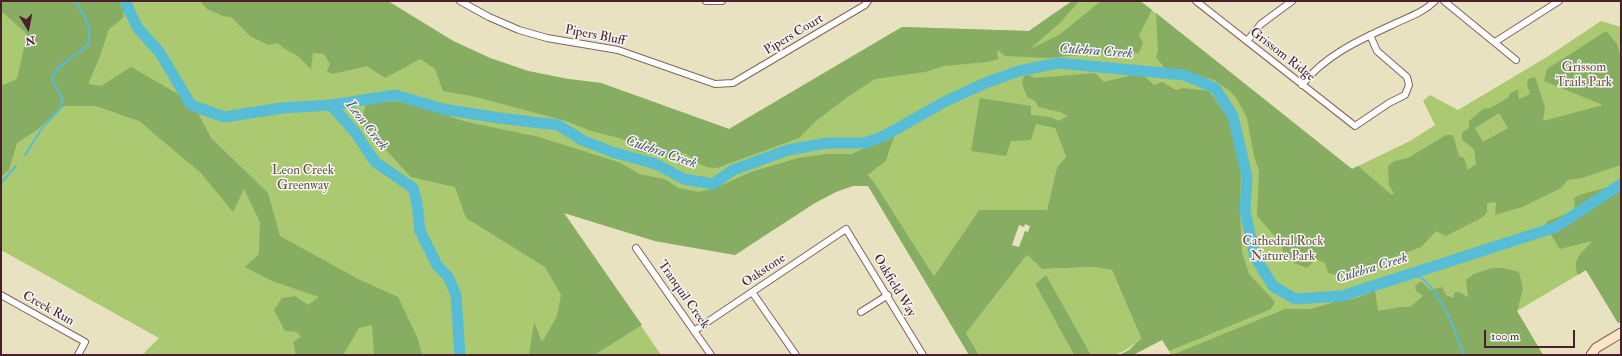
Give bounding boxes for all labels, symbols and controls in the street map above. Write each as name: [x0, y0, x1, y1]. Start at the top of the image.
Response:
north arrow: [8, 8, 48, 48]
street label: Pipers Court: [761, 11, 827, 59]
street label: Pipers Bluff: [564, 23, 626, 49]
street label: Grissom Ridge: [1246, 25, 1318, 85]
text: N: [24, 33, 36, 48]
water label: Culebra Creek: [1059, 41, 1133, 63]
park label: Grissom Trails Park: [1556, 60, 1612, 91]
water label: Leon Creek: [341, 98, 391, 154]
water label: Culebra Creek: [623, 133, 699, 173]
park label: Leon Creek Greenway: [272, 163, 334, 194]
park label: Cathedral Rock Nature Park: [1243, 234, 1323, 265]
water label: Culebra Creek: [1334, 250, 1410, 288]
street label: Oakstone: [739, 251, 789, 291]
street label: Oakfield Way: [869, 252, 919, 320]
street label: Tranquil Creek: [654, 258, 712, 332]
street label: Creek Run: [19, 288, 77, 330]
scale bar: [1486, 322, 1577, 348]
text: 100 m: [1491, 329, 1519, 344]

